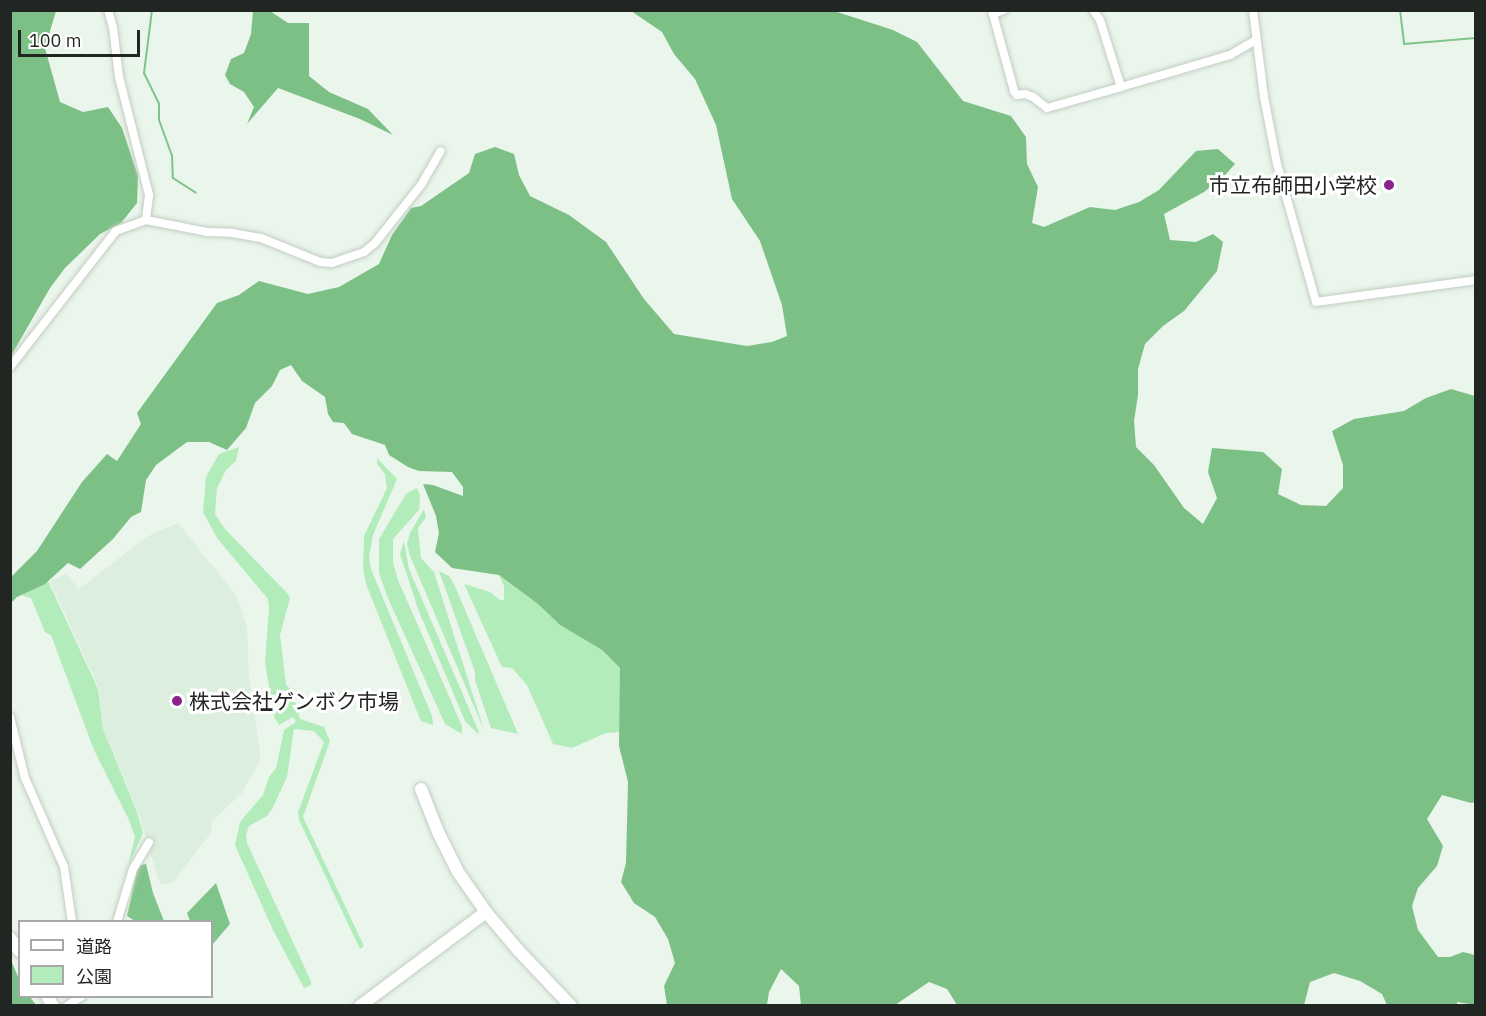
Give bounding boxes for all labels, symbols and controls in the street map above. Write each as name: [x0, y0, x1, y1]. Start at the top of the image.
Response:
scale bar: [21, 18, 142, 56]
text: 100 m: [29, 29, 81, 52]
place label: 市立布師田小学校: [1209, 172, 1377, 198]
marker: 市立布師田小学校: [1382, 178, 1396, 192]
place label: 株式会社ゲンボク市場: [189, 688, 399, 714]
marker: 株式会社ゲンボク市場: [170, 694, 184, 708]
legend: [18, 920, 213, 998]
text: 道路: [76, 935, 112, 958]
text: 公園: [76, 965, 112, 988]

